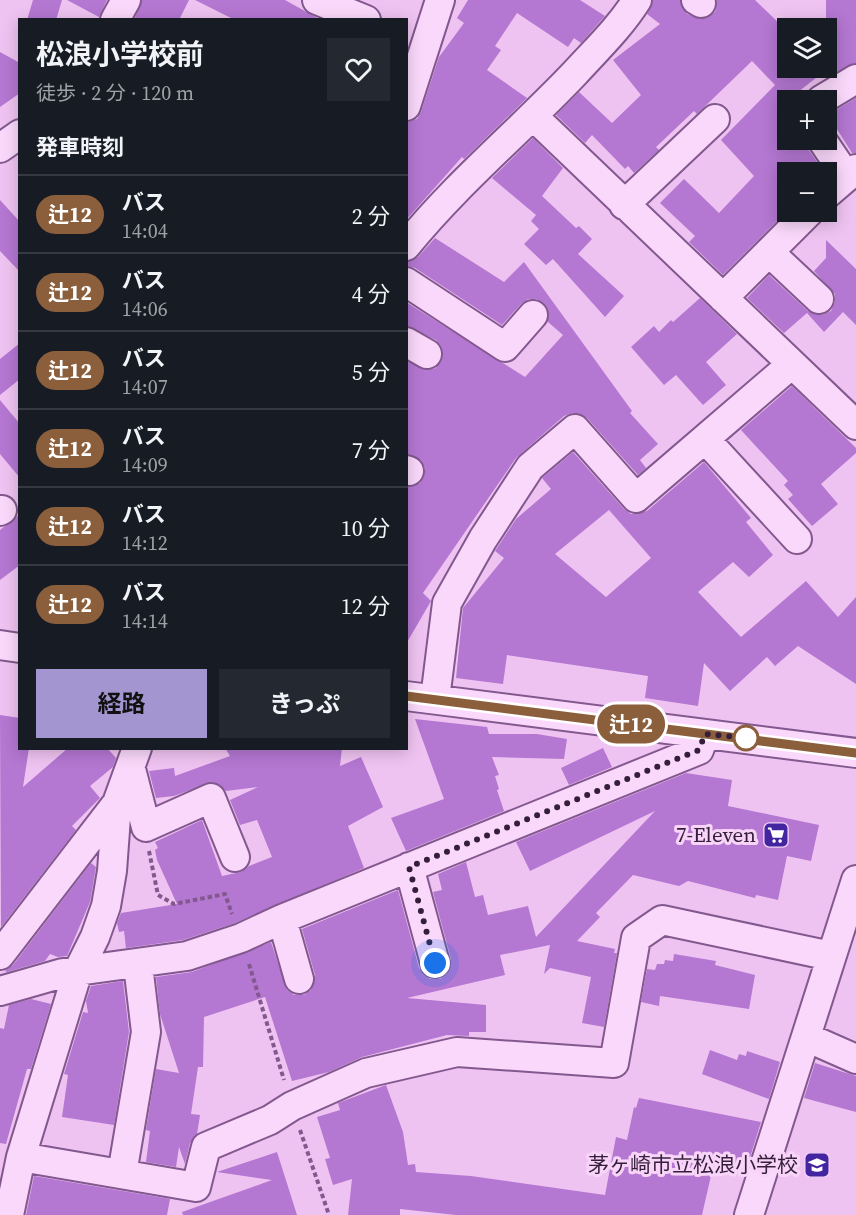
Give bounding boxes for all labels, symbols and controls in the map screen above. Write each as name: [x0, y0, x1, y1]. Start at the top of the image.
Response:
map controls: [777, 18, 837, 222]
button: layers: [777, 18, 837, 78]
text: 松浪小学校前: [36, 35, 204, 73]
button: heart: [327, 38, 390, 101]
text: 徒歩 · 2 分 · 120 m: [36, 79, 194, 107]
button: +: [777, 90, 837, 150]
text: 発車時刻: [36, 132, 124, 162]
button: −: [777, 162, 837, 222]
text: バス: [122, 187, 166, 217]
text: 辻12: [48, 200, 92, 229]
text: 2 分: [352, 201, 390, 231]
text: 14:04: [122, 217, 168, 245]
text: バス: [122, 265, 166, 295]
text: 辻12: [48, 278, 92, 307]
text: 4 分: [352, 279, 390, 309]
text: 14:06: [122, 295, 168, 323]
text: バス: [122, 343, 166, 373]
text: 辻12: [48, 356, 92, 385]
text: 5 分: [352, 357, 390, 387]
text: 14:07: [122, 373, 168, 401]
text: バス: [122, 421, 166, 451]
text: 辻12: [48, 434, 92, 463]
text: 7 分: [352, 435, 390, 465]
text: 14:09: [122, 451, 168, 479]
text: バス: [122, 499, 166, 529]
text: 辻12: [48, 512, 92, 541]
text: 10 分: [341, 513, 390, 543]
text: 14:12: [122, 529, 168, 557]
text: バス: [122, 577, 166, 607]
text: 辻12: [48, 590, 92, 619]
text: 12 分: [341, 591, 390, 621]
text: 14:14: [122, 607, 168, 635]
button: 経路: [36, 669, 207, 738]
button: きっぷ: [219, 669, 390, 738]
line badge: 辻12: [596, 704, 666, 744]
text: 辻12: [609, 710, 653, 739]
unlabelled marker: [733, 725, 759, 751]
place label: 7-Eleven: [676, 820, 756, 849]
supermarket icon: 7-Eleven: [761, 820, 791, 850]
your location: [420, 948, 450, 978]
place label: 茅ヶ崎市立松浪小学校: [588, 1150, 798, 1179]
school or university icon: 茅ヶ崎市立松浪小学校: [802, 1150, 832, 1180]

